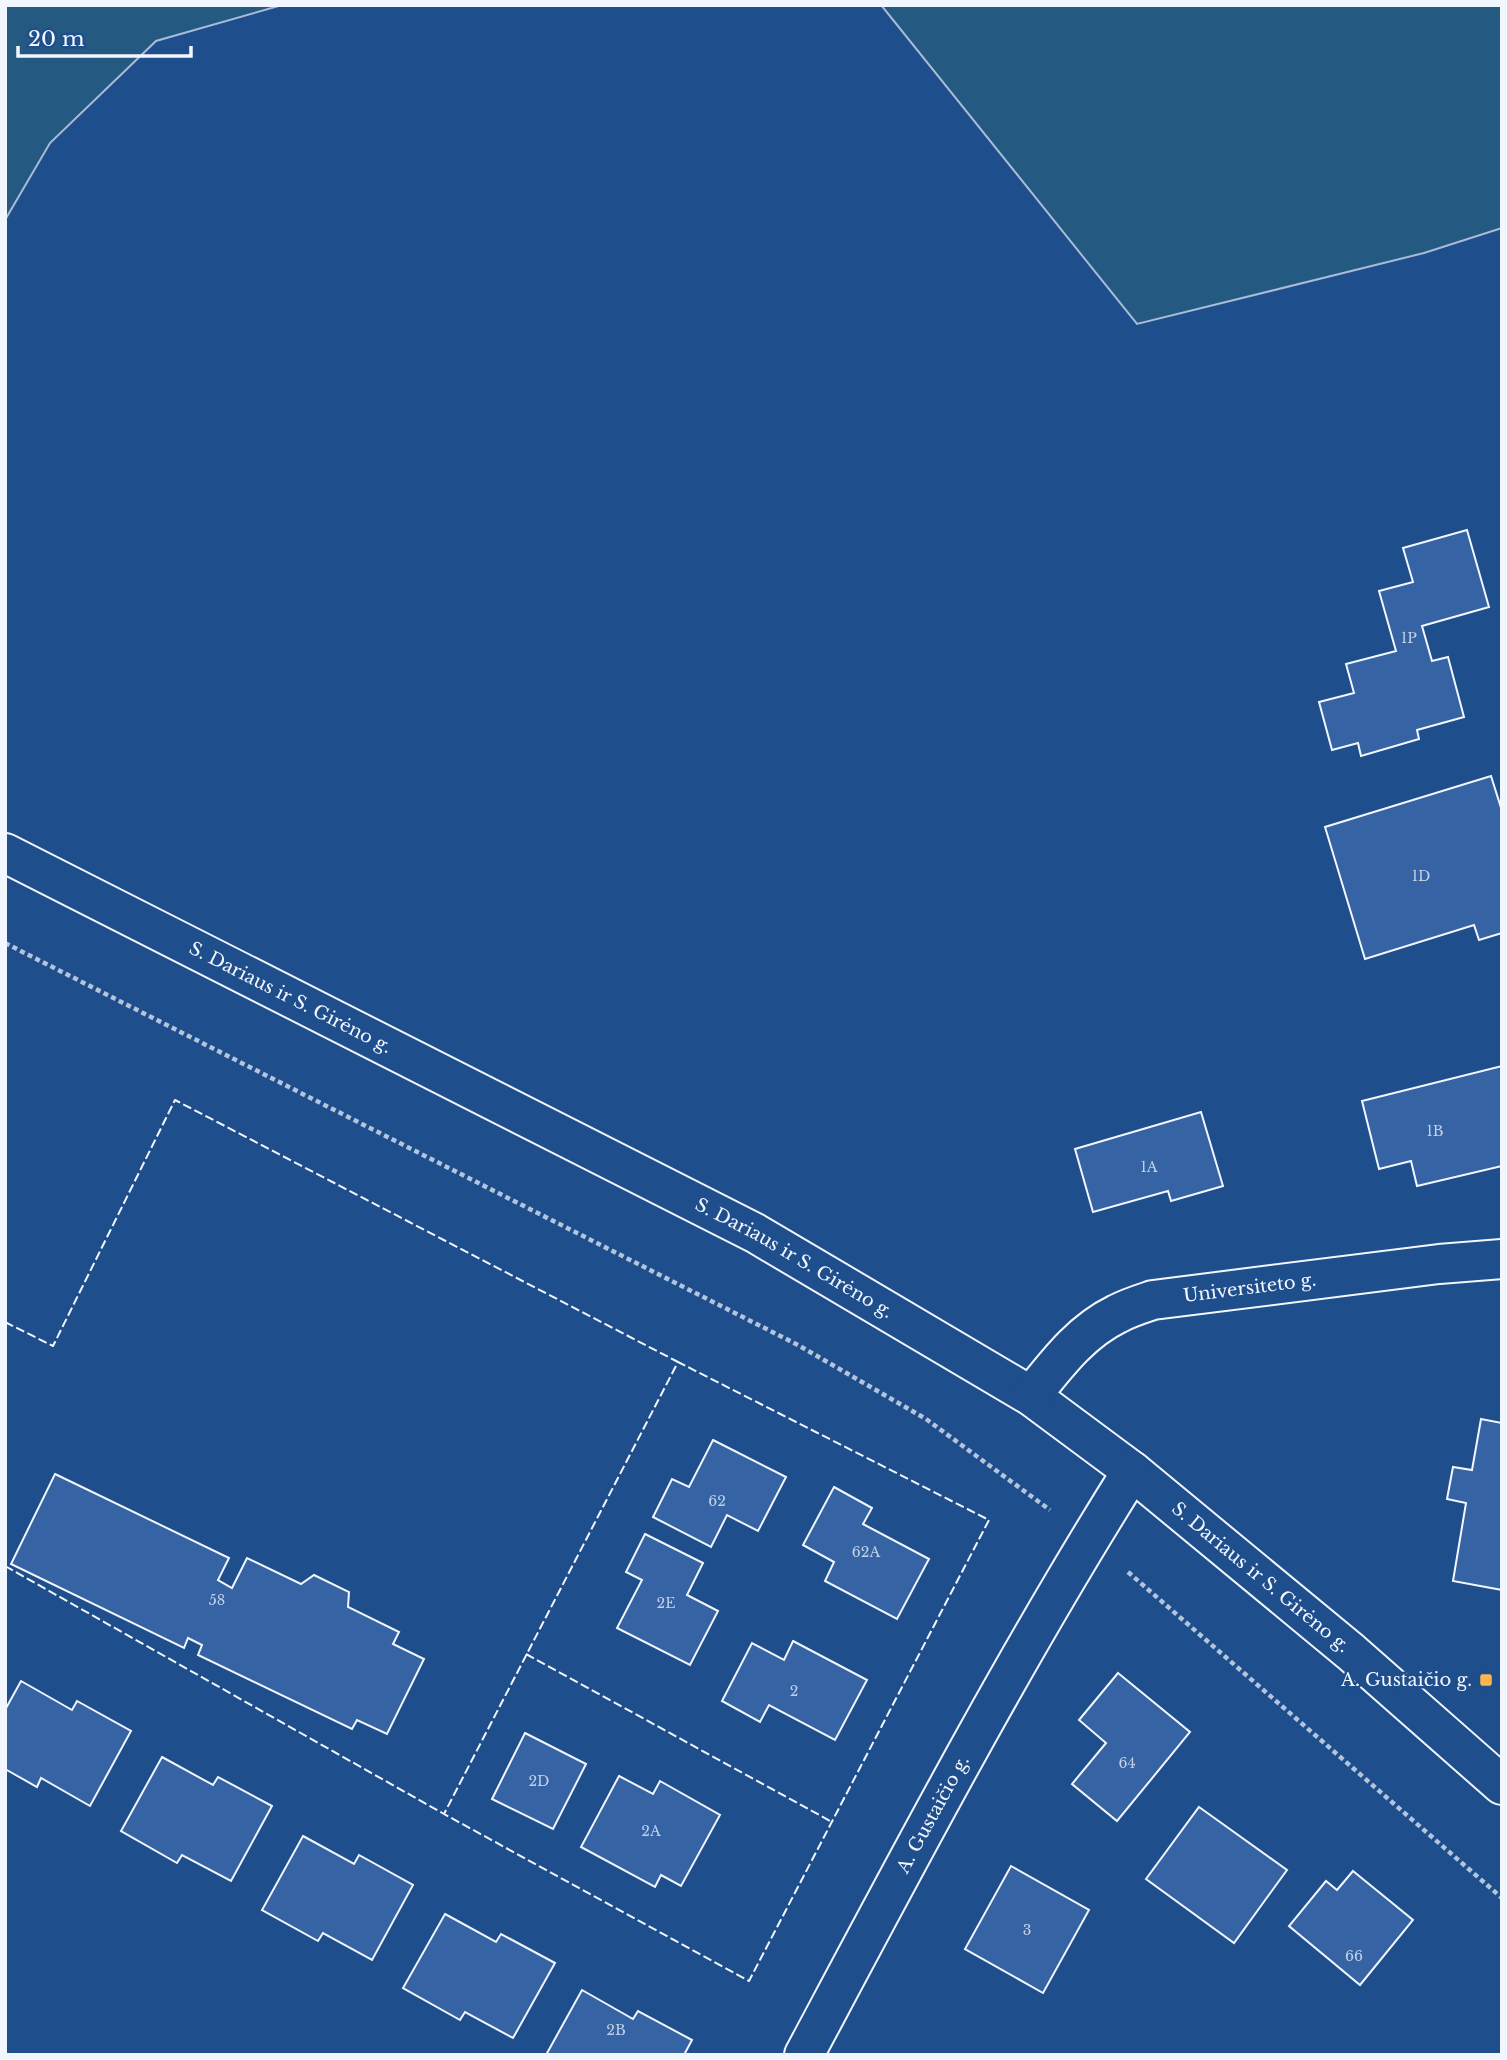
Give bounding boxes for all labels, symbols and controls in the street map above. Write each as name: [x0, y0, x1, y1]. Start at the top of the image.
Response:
scale bar: [18, 14, 191, 58]
text: 20 m: [28, 26, 85, 52]
house number: 1P: [1401, 629, 1417, 647]
house number: 1D: [1412, 867, 1430, 885]
street label: S. Dariaus ir S. Girėno g.: [186, 937, 395, 1058]
house number: 1B: [1427, 1122, 1444, 1140]
house number: 1A: [1140, 1158, 1158, 1176]
street label: S. Dariaus ir S. Girėno g.: [691, 1193, 897, 1323]
street label: Universiteto g.: [1182, 1269, 1317, 1307]
house number: 62: [708, 1492, 726, 1510]
street label: S. Dariaus ir S. Girėno g.: [1167, 1497, 1354, 1657]
house number: 62A: [852, 1543, 880, 1561]
house number: 58: [209, 1591, 225, 1609]
house number: 2E: [657, 1594, 675, 1612]
place label: A. Gustaičio g.: [1340, 1669, 1472, 1691]
marker: A. Gustaičio g.: [1478, 1672, 1494, 1688]
house number: 2: [790, 1682, 798, 1700]
street label: A. Gustaičio g.: [892, 1752, 974, 1878]
house number: 64: [1118, 1754, 1136, 1772]
house number: 2D: [529, 1772, 550, 1790]
house number: 2A: [641, 1822, 661, 1840]
house number: 3: [1023, 1921, 1031, 1939]
house number: 66: [1345, 1947, 1363, 1965]
house number: 2B: [606, 2021, 626, 2039]

